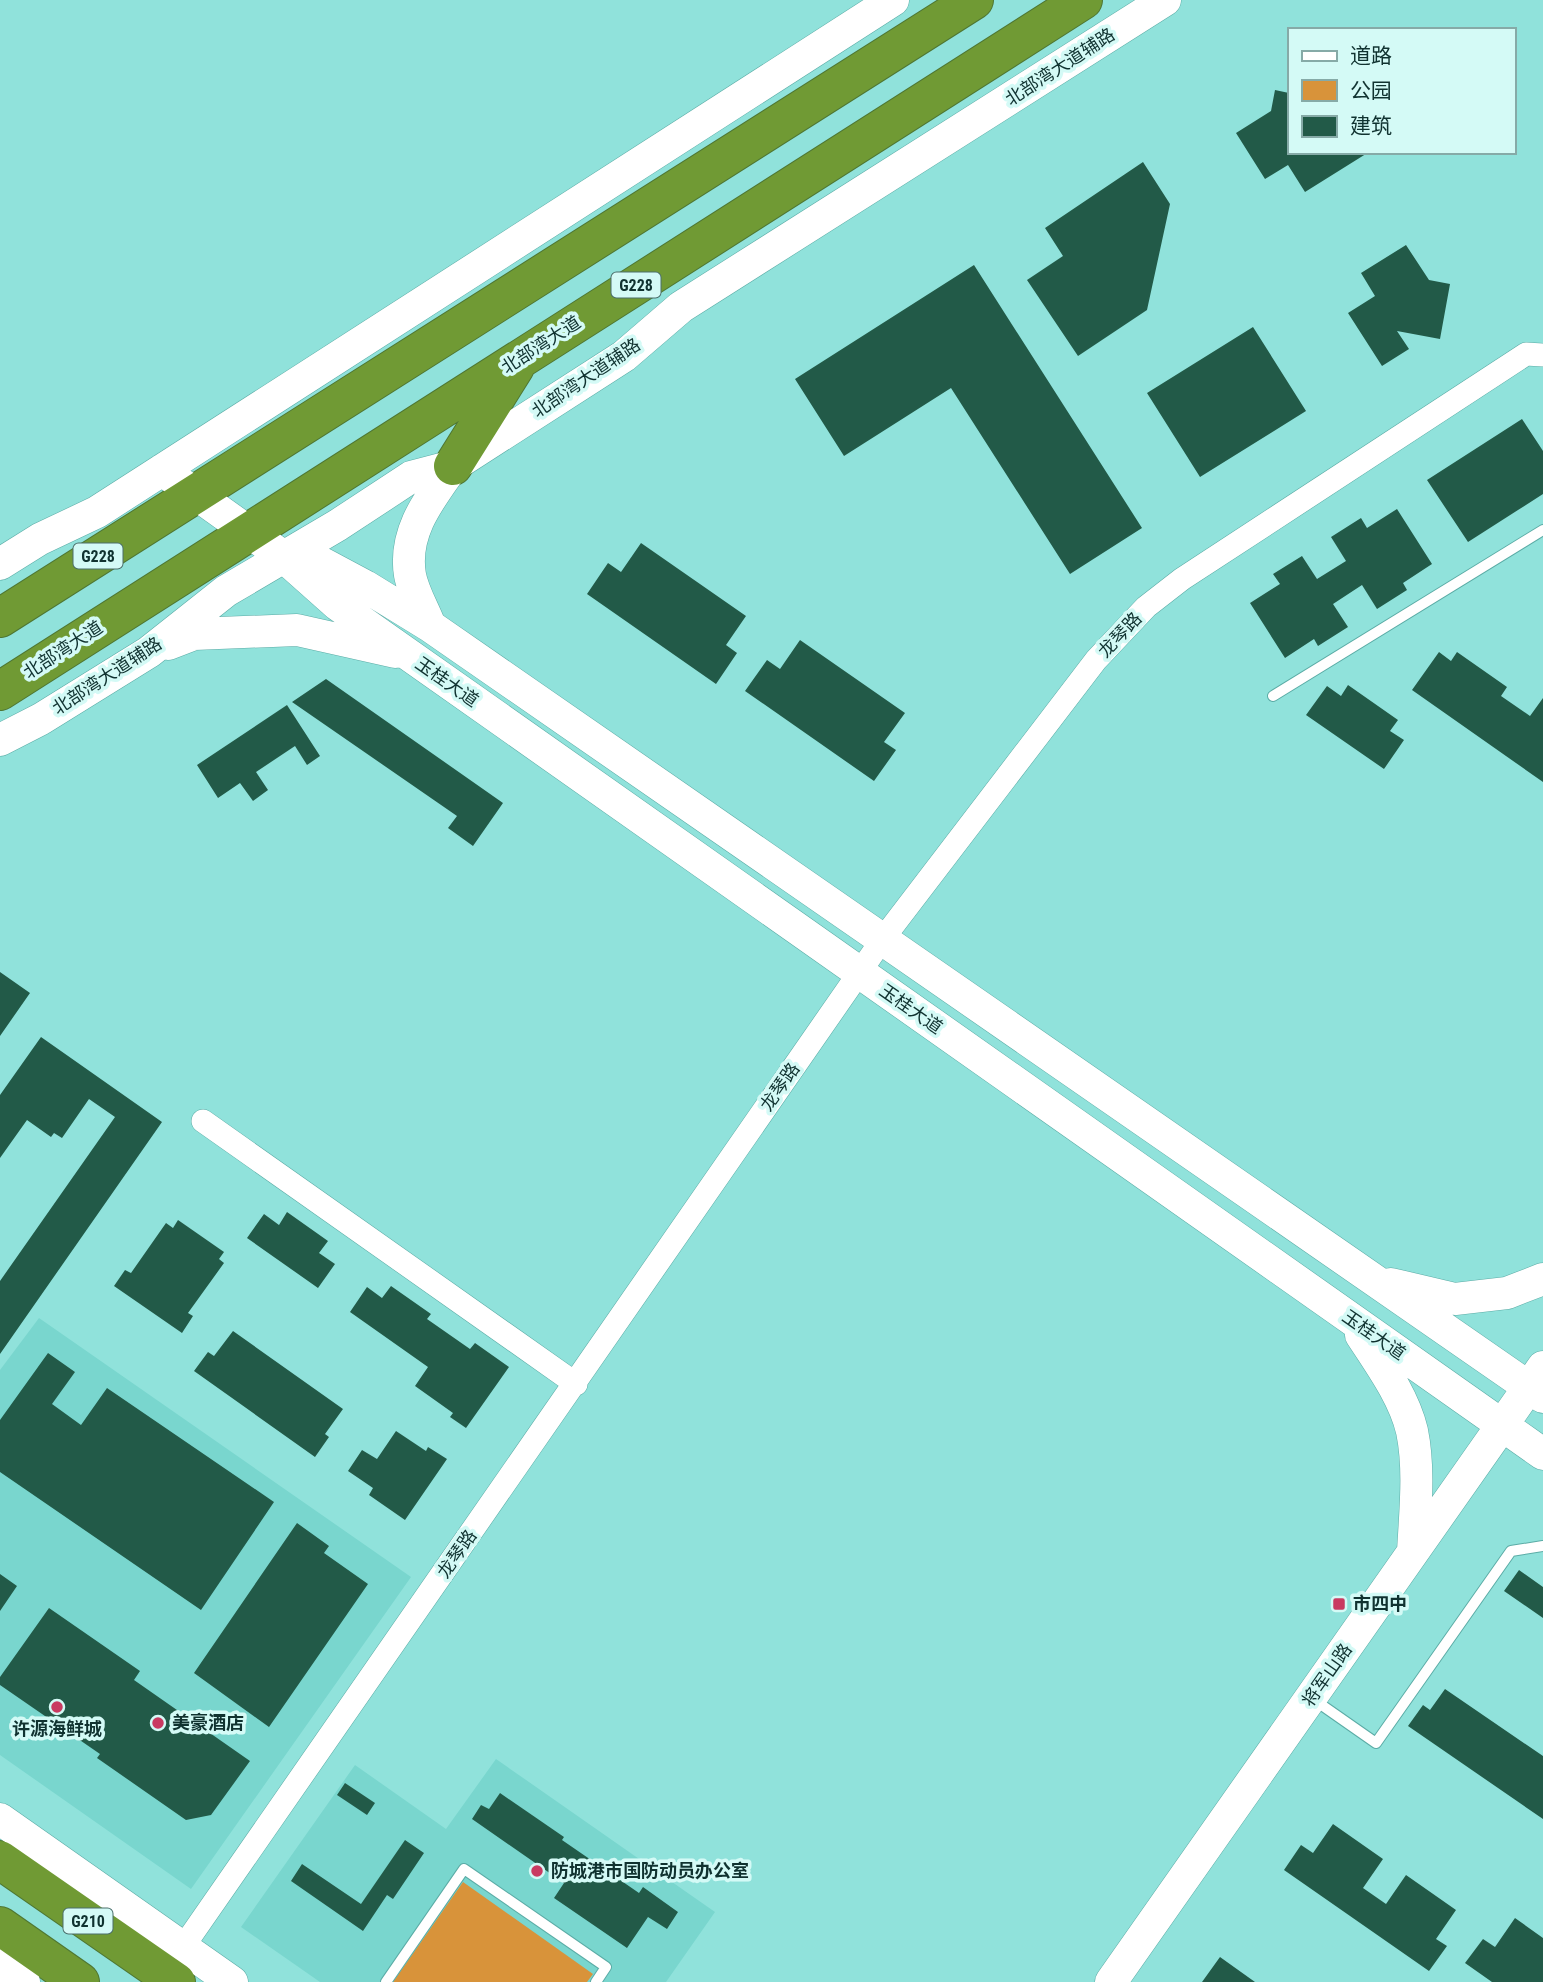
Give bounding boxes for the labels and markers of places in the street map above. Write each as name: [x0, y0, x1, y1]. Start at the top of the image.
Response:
place label: 市四中: [1353, 1593, 1407, 1614]
marker: 市四中: [1331, 1596, 1347, 1612]
marker: 许源海鲜城: [49, 1699, 65, 1715]
place label: 美豪酒店: [172, 1712, 244, 1733]
marker: 美豪酒店: [150, 1715, 166, 1731]
place label: 许源海鲜城: [12, 1718, 102, 1739]
place label: 防城港市国防动员办公室: [551, 1860, 749, 1881]
marker: 防城港市国防动员办公室: [529, 1863, 545, 1879]

